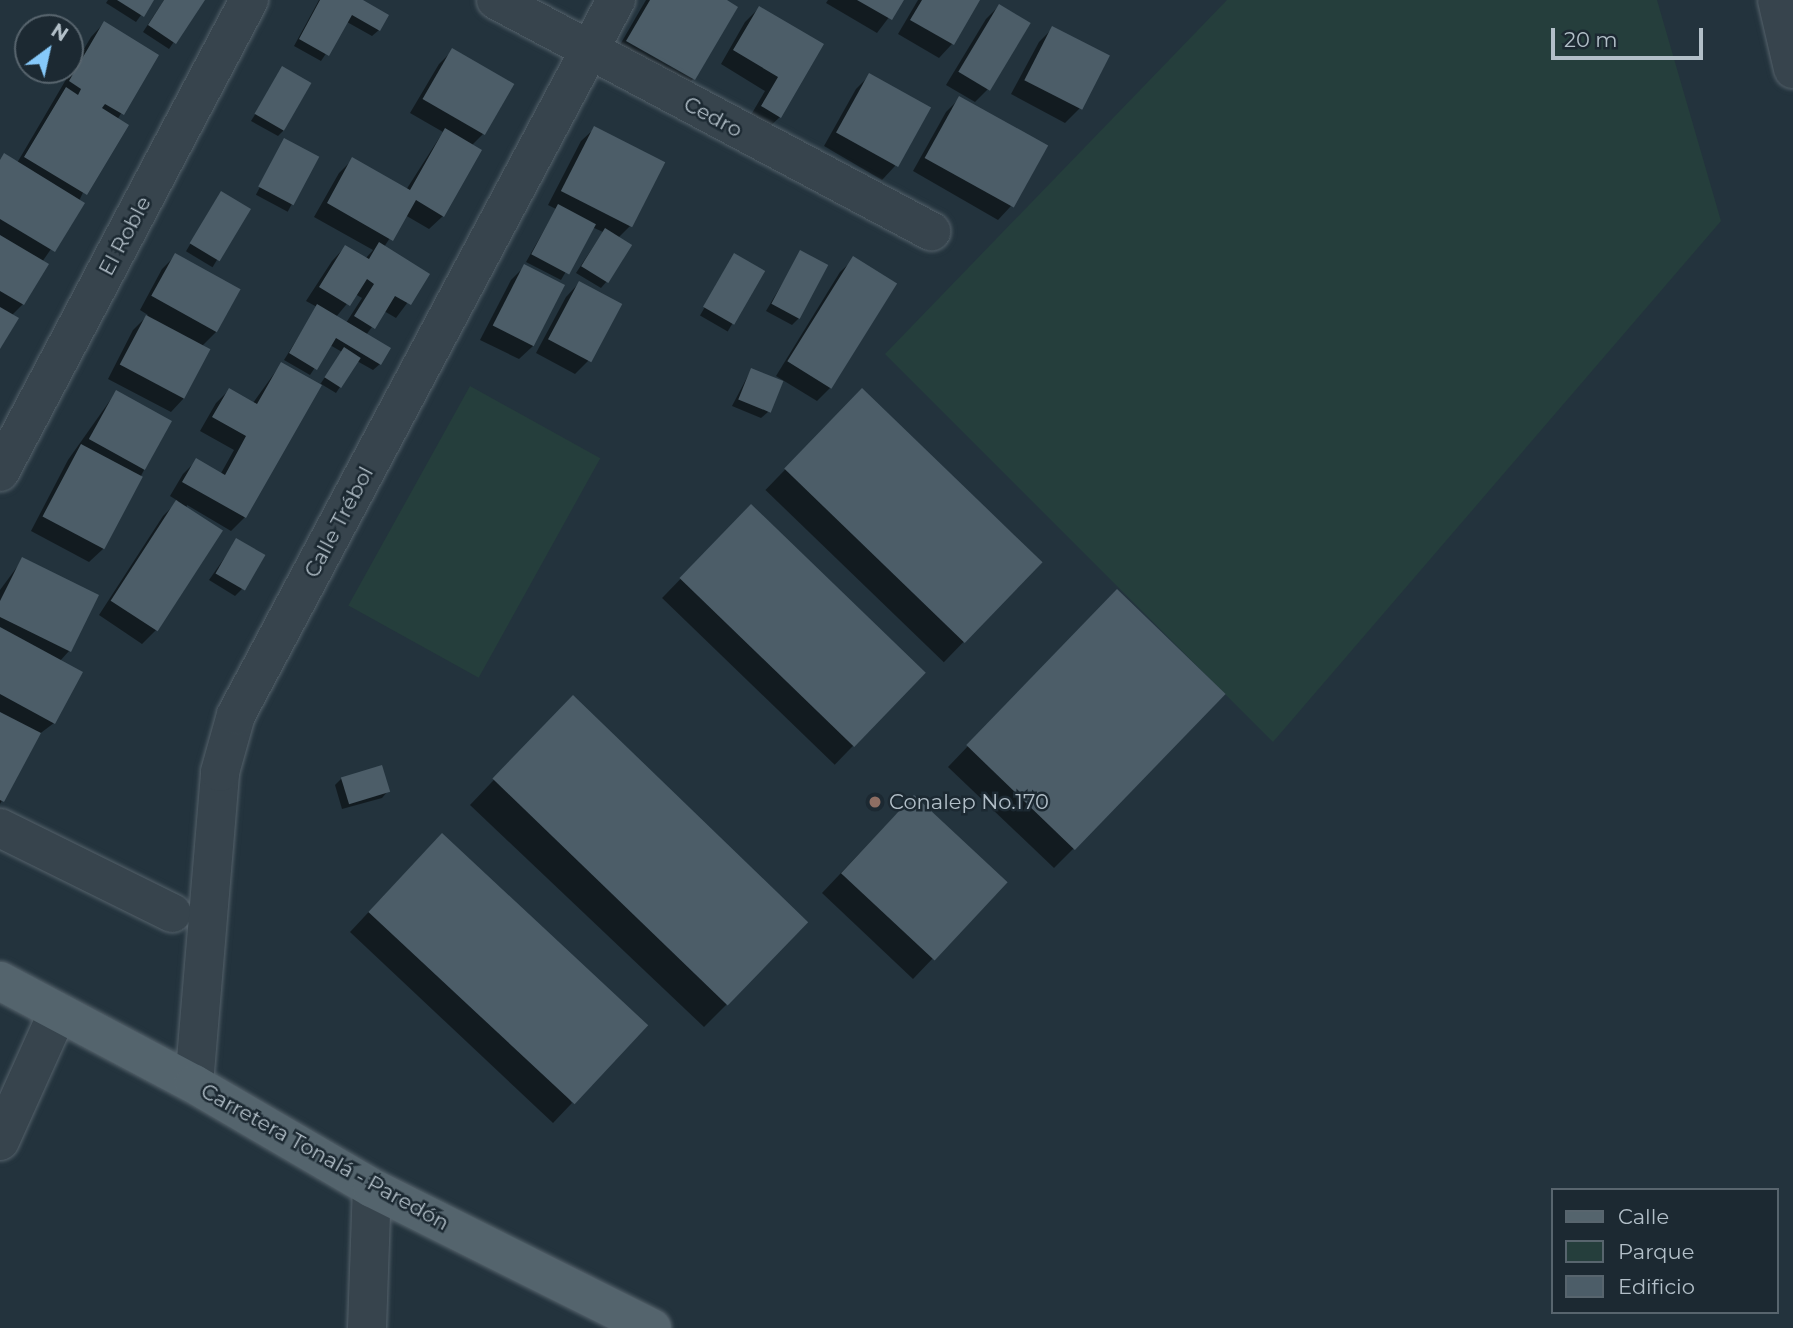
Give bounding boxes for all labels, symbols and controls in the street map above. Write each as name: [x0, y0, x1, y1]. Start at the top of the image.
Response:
north arrow: [14, 14, 84, 84]
scale bar: [1555, 14, 1707, 58]
text: N: [47, 19, 72, 46]
text: 20 m: [1564, 27, 1618, 52]
street label: Cedro: [679, 91, 747, 143]
street label: El Roble: [94, 192, 156, 280]
street label: Calle Trébol: [299, 462, 379, 582]
place label: Conalep No.170: [889, 789, 1049, 815]
marker: Conalep No.170: [867, 794, 883, 810]
street label: Carretera Tonalá - Paredón: [197, 1078, 453, 1236]
legend: [1552, 1188, 1779, 1314]
text: Calle: [1618, 1204, 1669, 1229]
text: Parque: [1618, 1239, 1694, 1264]
text: Edificio: [1618, 1274, 1695, 1299]

